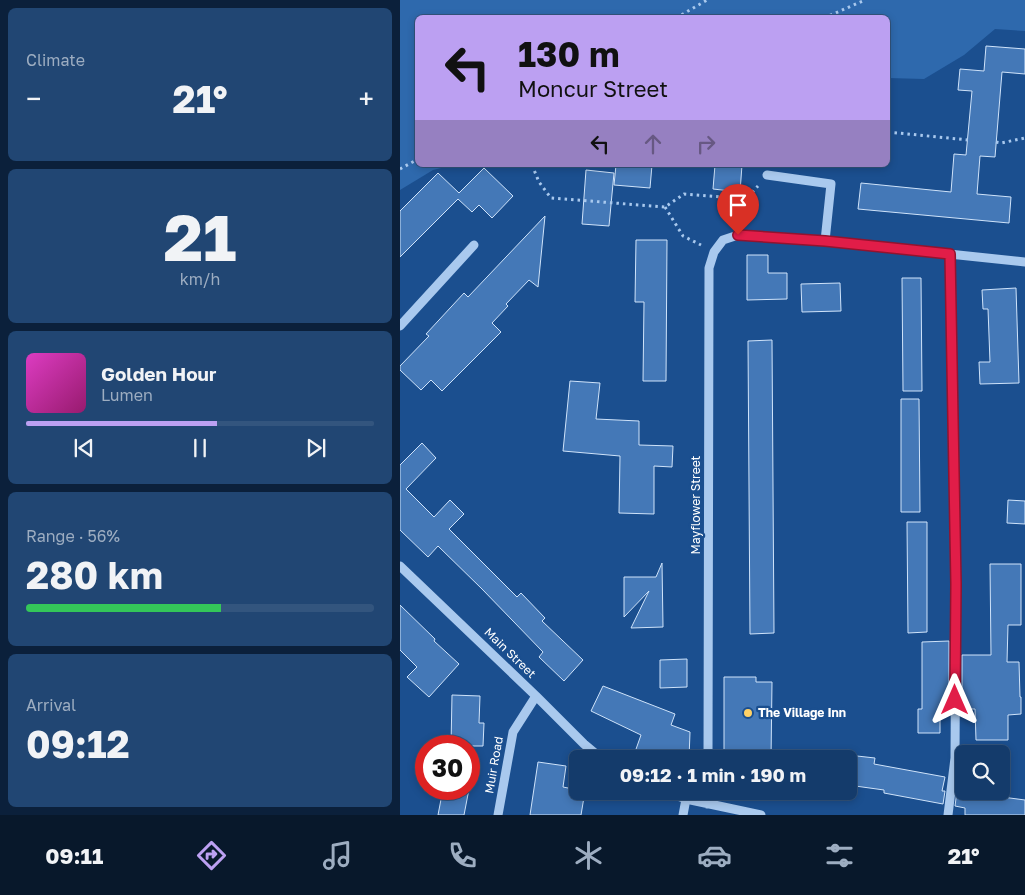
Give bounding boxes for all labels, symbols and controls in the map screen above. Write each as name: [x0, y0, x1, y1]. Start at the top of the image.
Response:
text: 130 m: [518, 33, 620, 75]
icon: left: [435, 35, 500, 100]
text: Climate: [26, 50, 85, 70]
text: Moncur Street: [518, 75, 668, 102]
text: 21°: [173, 76, 228, 121]
text: −: [26, 82, 41, 115]
text: +: [359, 82, 374, 115]
icon: left: [586, 130, 614, 158]
icon: ahead: [639, 130, 667, 158]
icon: right: [692, 130, 720, 158]
pin: [717, 184, 759, 235]
icon: arrive: [724, 191, 752, 219]
text: 21: [163, 197, 237, 275]
text: km/h: [180, 269, 220, 289]
text: Golden Hour: [101, 362, 216, 385]
text: Lumen: [101, 385, 153, 405]
icon: previous: [70, 434, 98, 462]
icon: pause: [186, 434, 214, 462]
icon: next: [302, 434, 330, 462]
street label: Mayflower Street: [688, 455, 703, 554]
text: Range · 56%: [26, 526, 120, 546]
text: 280 km: [26, 552, 163, 597]
street label: Main Street: [481, 624, 540, 681]
position arrow: [928, 673, 980, 725]
text: Arrival: [26, 695, 76, 715]
place label: The Village Inn: [758, 705, 846, 720]
marker: The Village Inn: [742, 707, 754, 719]
text: 09:12: [26, 721, 130, 766]
speed limit sign: 30: [415, 735, 480, 800]
street label: Muir Road: [481, 735, 506, 795]
map controls: [955, 745, 1010, 800]
button: search: [955, 745, 1010, 800]
text: 09:12 · 1 min · 190 m: [620, 763, 806, 786]
icon: directions: [194, 838, 229, 873]
icon: music: [320, 838, 355, 873]
icon: phone: [445, 838, 480, 873]
icon: climate: [571, 838, 606, 873]
icon: car: [697, 838, 732, 873]
icon: filters: [822, 838, 857, 873]
text: 09:11: [45, 842, 103, 869]
text: 21°: [948, 842, 980, 869]

